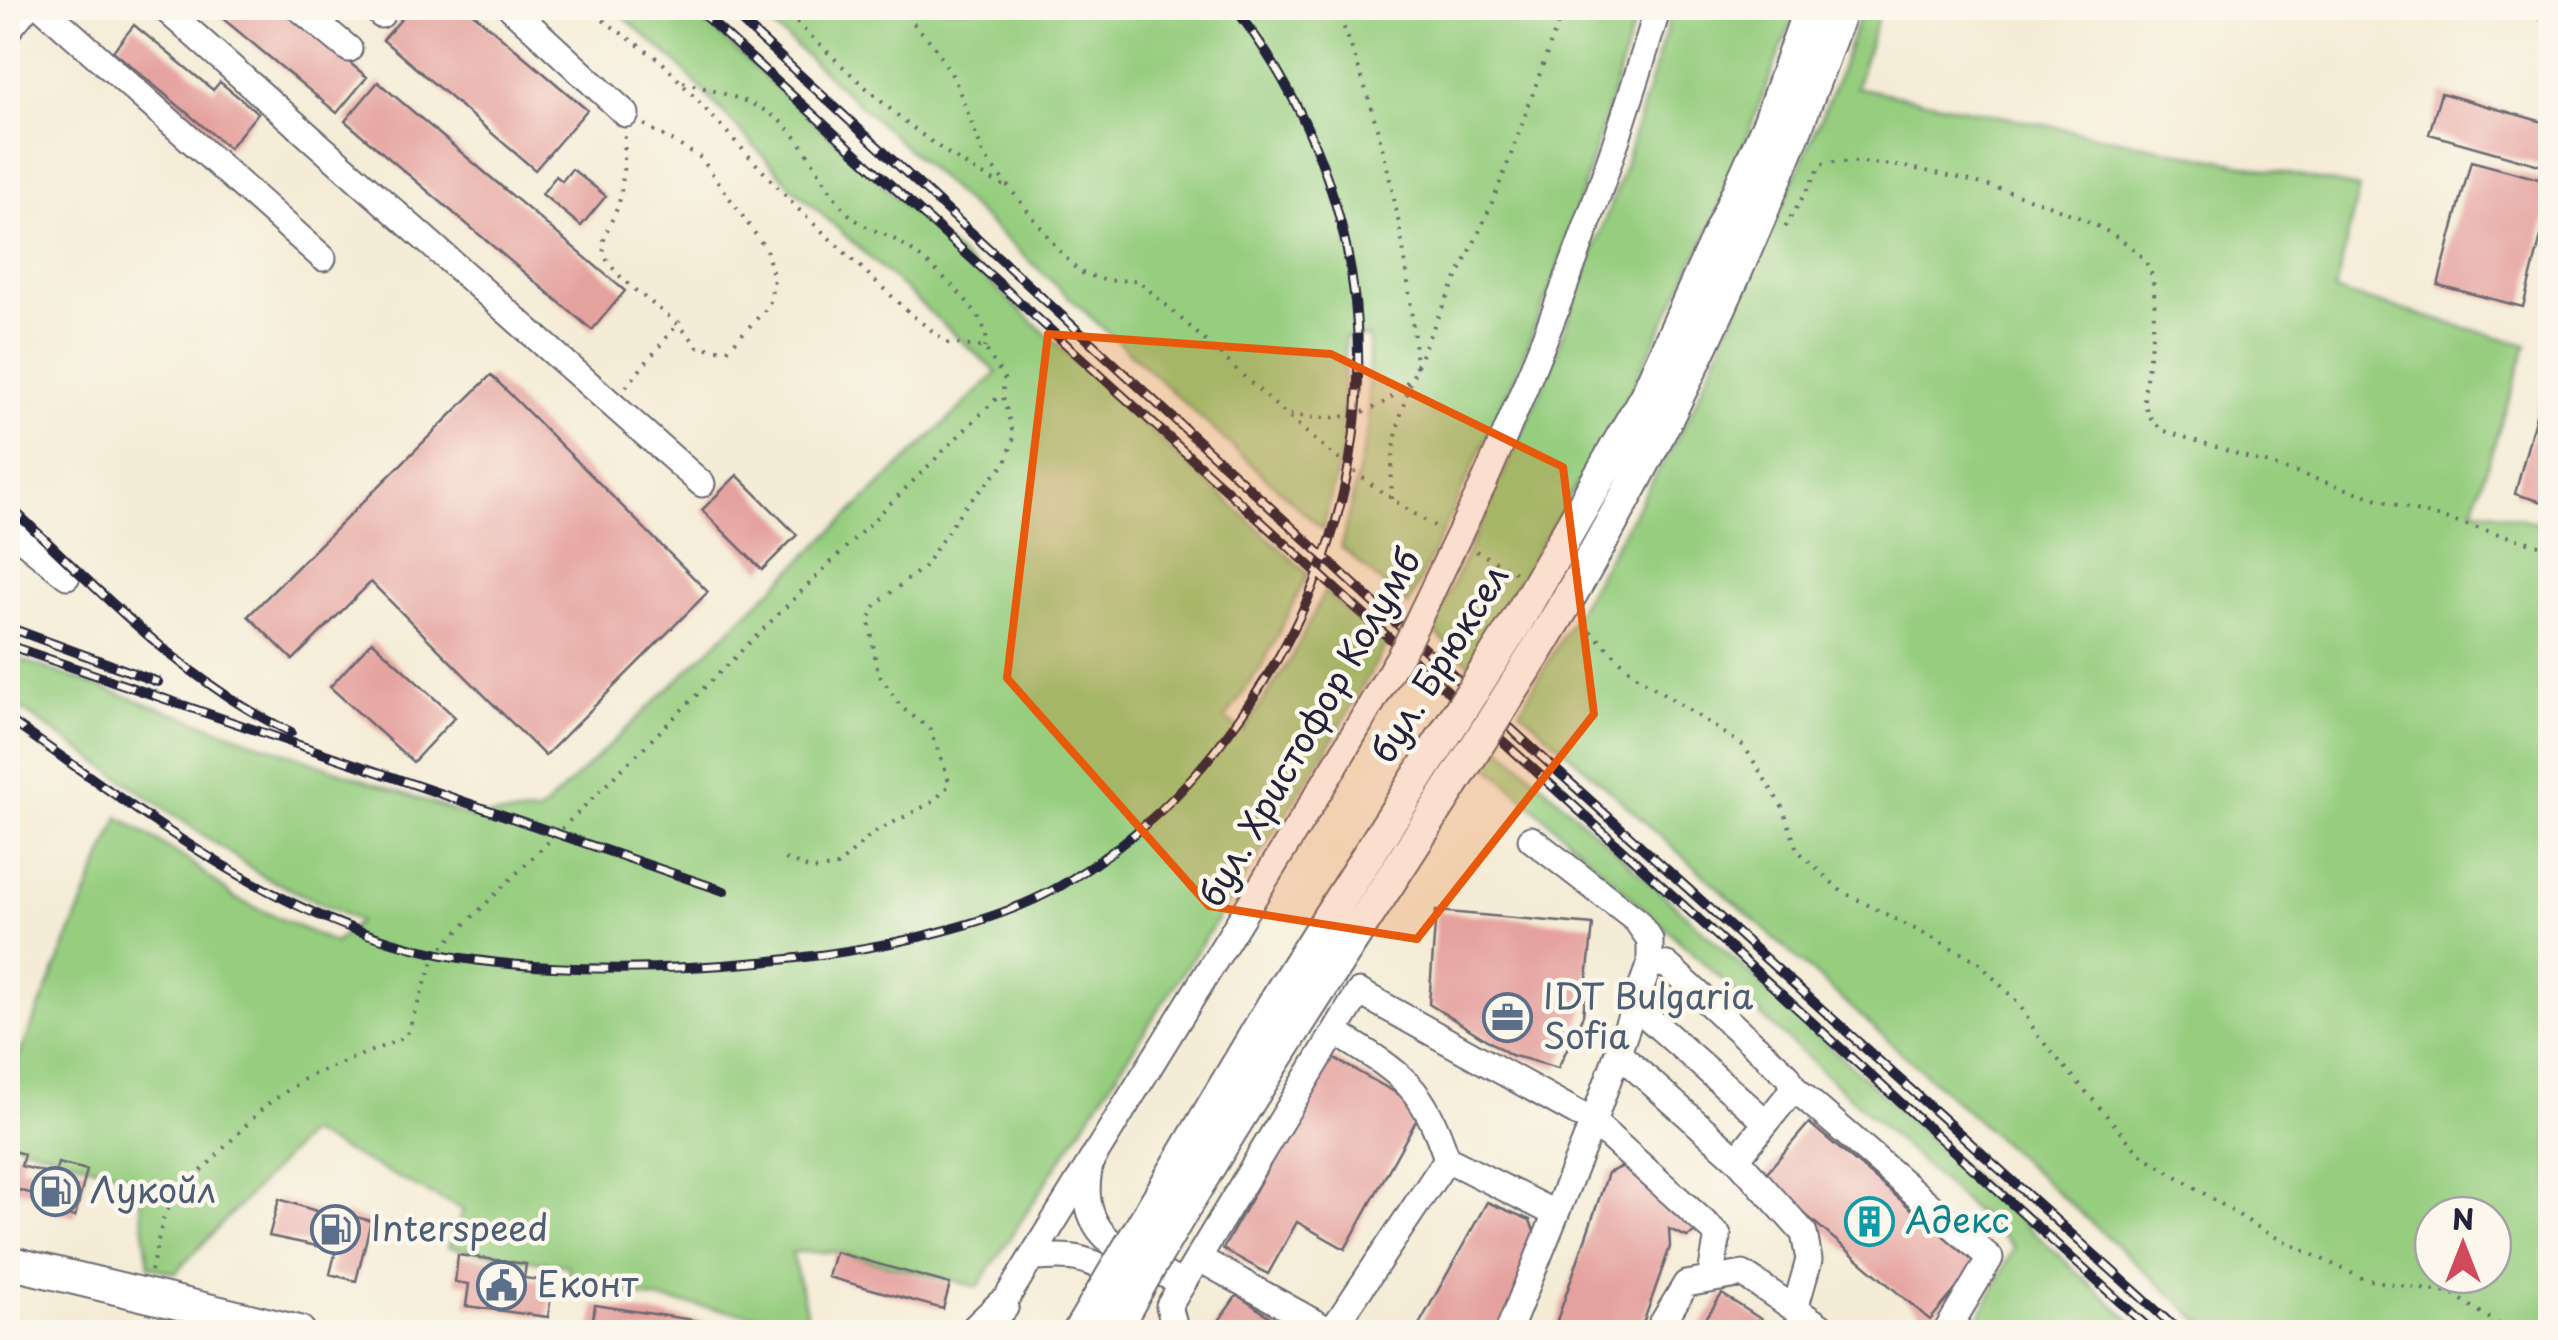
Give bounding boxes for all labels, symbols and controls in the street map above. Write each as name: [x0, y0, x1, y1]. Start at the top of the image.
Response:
street label: бул. Христофор Колумб: [1183, 537, 1433, 916]
street label: бул. Брюксел: [1356, 553, 1520, 772]
place label: IDT Bulgaria Sofia: [1543, 968, 1753, 1061]
office icon: IDT Bulgaria Sofia: [1482, 991, 1534, 1043]
place label: Лукойл: [90, 1162, 216, 1215]
fuel station icon: Лукойл: [29, 1165, 81, 1217]
place label: Адекс: [1905, 1192, 2009, 1245]
building icon: Адекс: [1844, 1195, 1896, 1247]
north arrow: [2413, 1195, 2513, 1295]
text: N: [2452, 1197, 2474, 1240]
place label: Interspeed: [371, 1200, 548, 1253]
fuel station icon: Interspeed: [310, 1203, 362, 1255]
place label: Еконт: [537, 1256, 639, 1309]
public building icon: Еконт: [476, 1259, 528, 1311]

